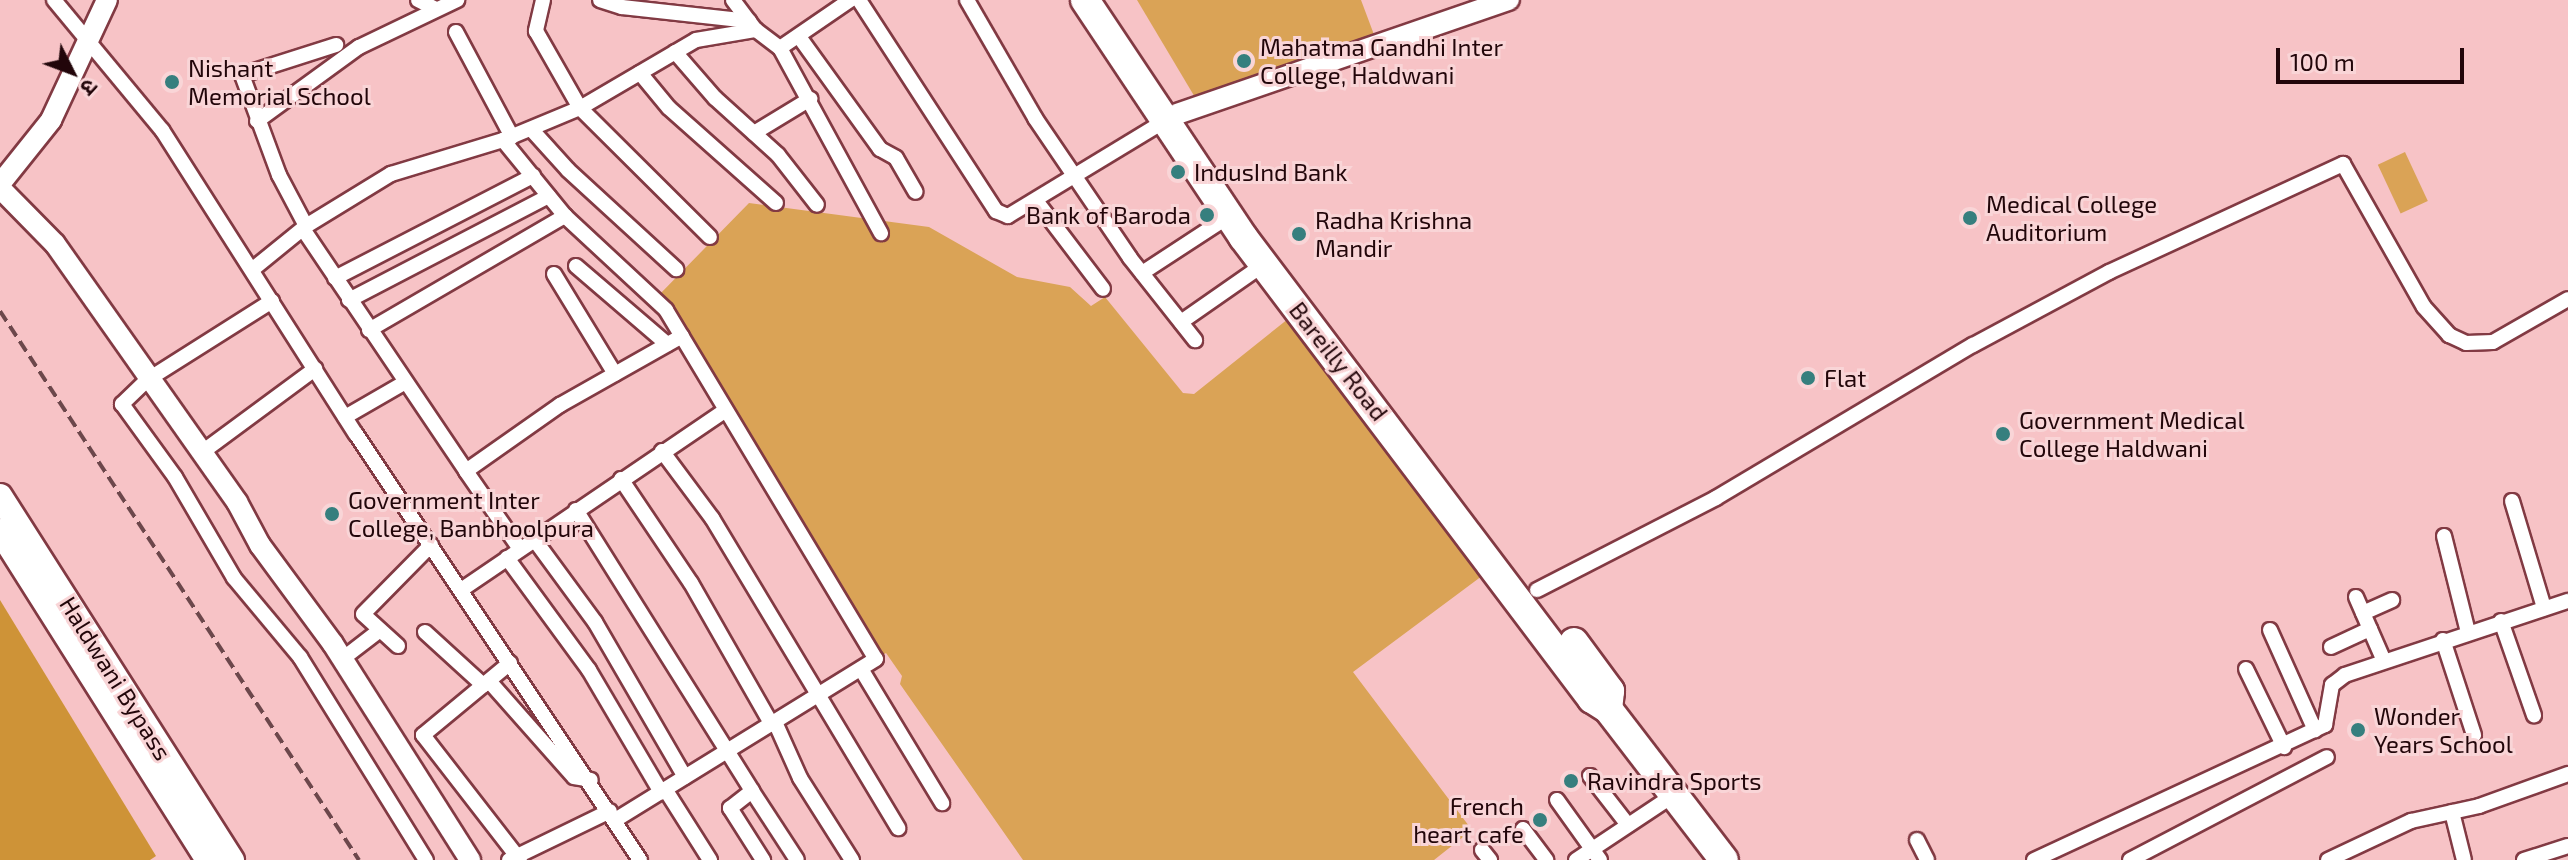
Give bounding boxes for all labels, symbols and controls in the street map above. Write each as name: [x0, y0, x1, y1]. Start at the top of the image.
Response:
north arrow: [32, 32, 112, 112]
scale bar: [2280, 32, 2468, 82]
place label: Mahatma Gandhi Inter College, Haldwani: [1260, 33, 1503, 89]
text: 100 m: [2290, 47, 2355, 76]
marker: Mahatma Gandhi Inter College, Haldwani: [1235, 52, 1253, 70]
place label: Nishant Memorial School: [188, 54, 371, 110]
marker: Nishant Memorial School: [163, 73, 181, 91]
text: उ: [76, 75, 104, 102]
place label: IndusInd Bank: [1194, 158, 1347, 186]
marker: IndusInd Bank: [1169, 163, 1187, 181]
place label: Medical College Auditorium: [1986, 190, 2158, 246]
place label: Bank of Baroda: [1025, 201, 1191, 229]
marker: Bank of Baroda: [1198, 206, 1216, 224]
place label: Radha Krishna Mandir: [1315, 206, 1472, 262]
marker: Medical College Auditorium: [1961, 209, 1979, 227]
marker: Radha Krishna Mandir: [1290, 225, 1308, 243]
street label: Bareilly Road: [1284, 296, 1394, 426]
place label: Flat: [1824, 364, 1866, 392]
marker: Flat: [1799, 369, 1817, 387]
place label: Government Medical College Haldwani: [2019, 406, 2245, 462]
marker: Government Medical College Haldwani: [1994, 425, 2012, 443]
place label: Government Inter College, Banbhoolpura: [348, 486, 594, 542]
marker: Government Inter College, Banbhoolpura: [323, 505, 341, 523]
street label: Haldwani Bypass: [54, 591, 178, 765]
place label: Wonder Years School: [2374, 702, 2513, 758]
marker: Wonder Years School: [2349, 721, 2367, 739]
place label: Ravindra Sports: [1587, 767, 1762, 795]
marker: Ravindra Sports: [1562, 772, 1580, 790]
place label: French heart cafe: [1413, 792, 1524, 848]
marker: French heart cafe: [1531, 811, 1549, 829]

